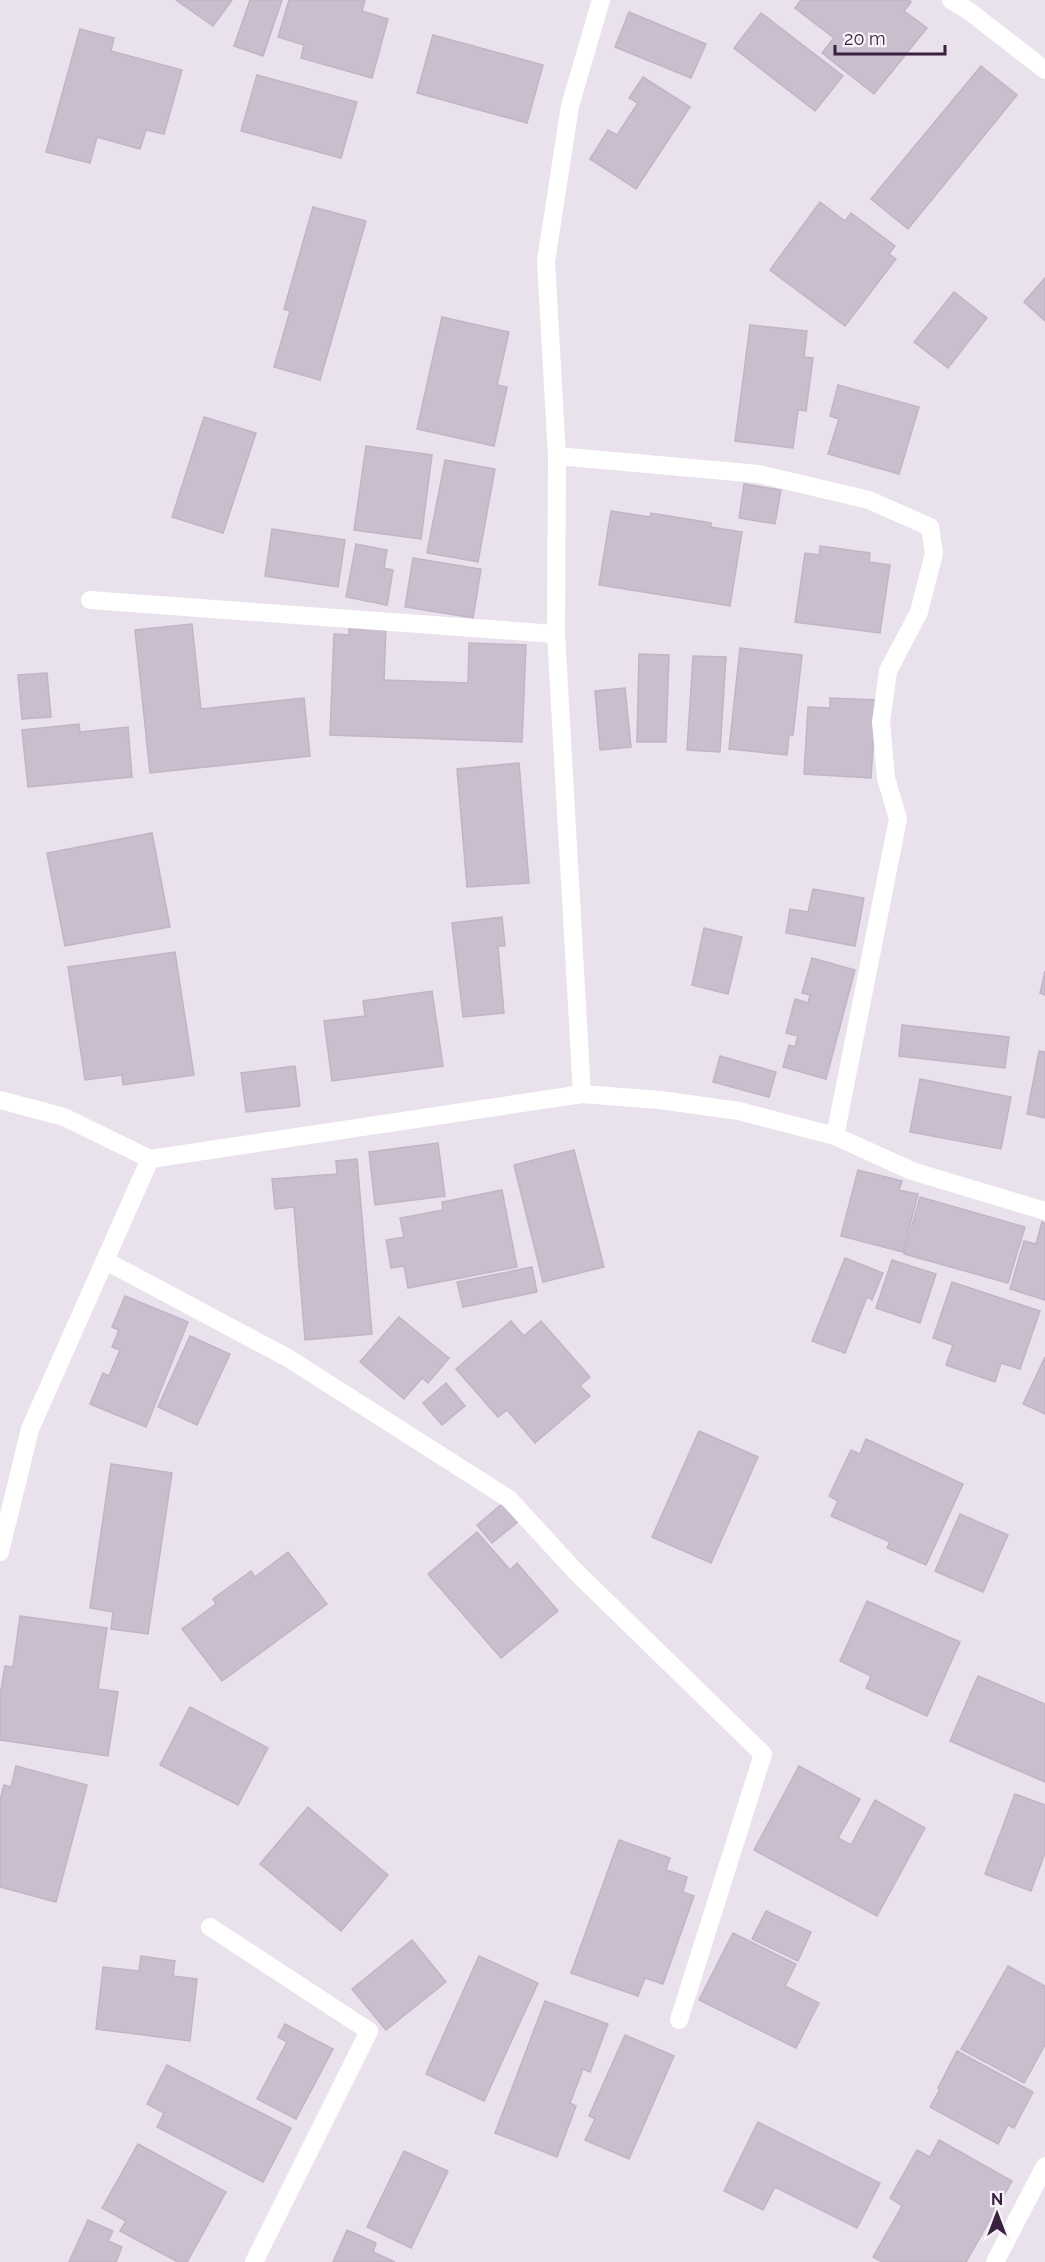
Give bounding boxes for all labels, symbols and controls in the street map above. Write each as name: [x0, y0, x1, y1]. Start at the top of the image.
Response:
scale bar: [835, 18, 944, 56]
text: 20 m: [844, 28, 886, 49]
north arrow: [967, 2184, 1027, 2244]
text: N: [991, 2190, 1003, 2209]

